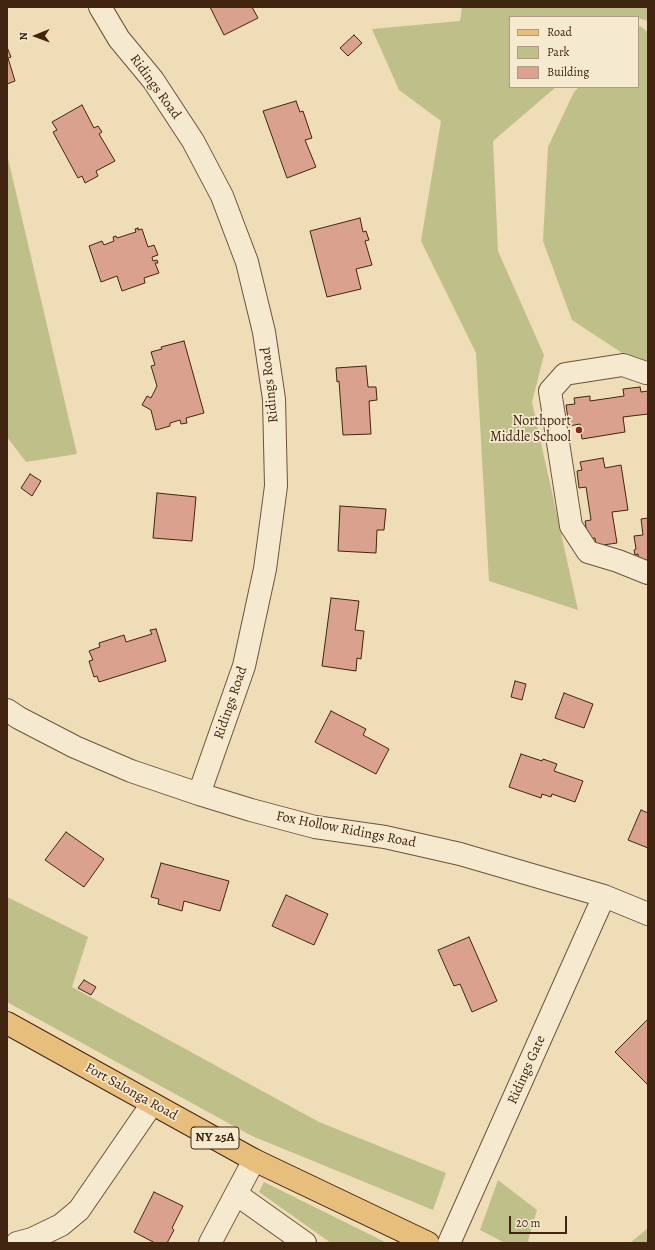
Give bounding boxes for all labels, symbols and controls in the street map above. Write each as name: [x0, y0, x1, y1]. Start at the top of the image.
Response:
north arrow: [16, 16, 56, 56]
legend: [509, 16, 639, 88]
text: Road: [547, 24, 572, 40]
text: N: [16, 32, 31, 40]
text: Park: [547, 44, 570, 60]
street label: Ridings Road: [126, 51, 184, 123]
text: Building: [547, 64, 589, 80]
street label: Ridings Road: [258, 346, 282, 424]
place label: Northport Middle School: [490, 414, 571, 446]
marker: Northport Middle School: [574, 425, 584, 435]
street label: Ridings Road: [211, 664, 251, 742]
street label: Fox Hollow Ridings Road: [275, 808, 417, 852]
street label: Ridings Gate: [504, 1033, 550, 1107]
street label: Fort Salonga Road: [82, 1060, 180, 1124]
road number: NY 25A: [191, 1127, 239, 1149]
scale bar: [511, 1208, 569, 1234]
text: 20 m: [516, 1215, 540, 1231]

